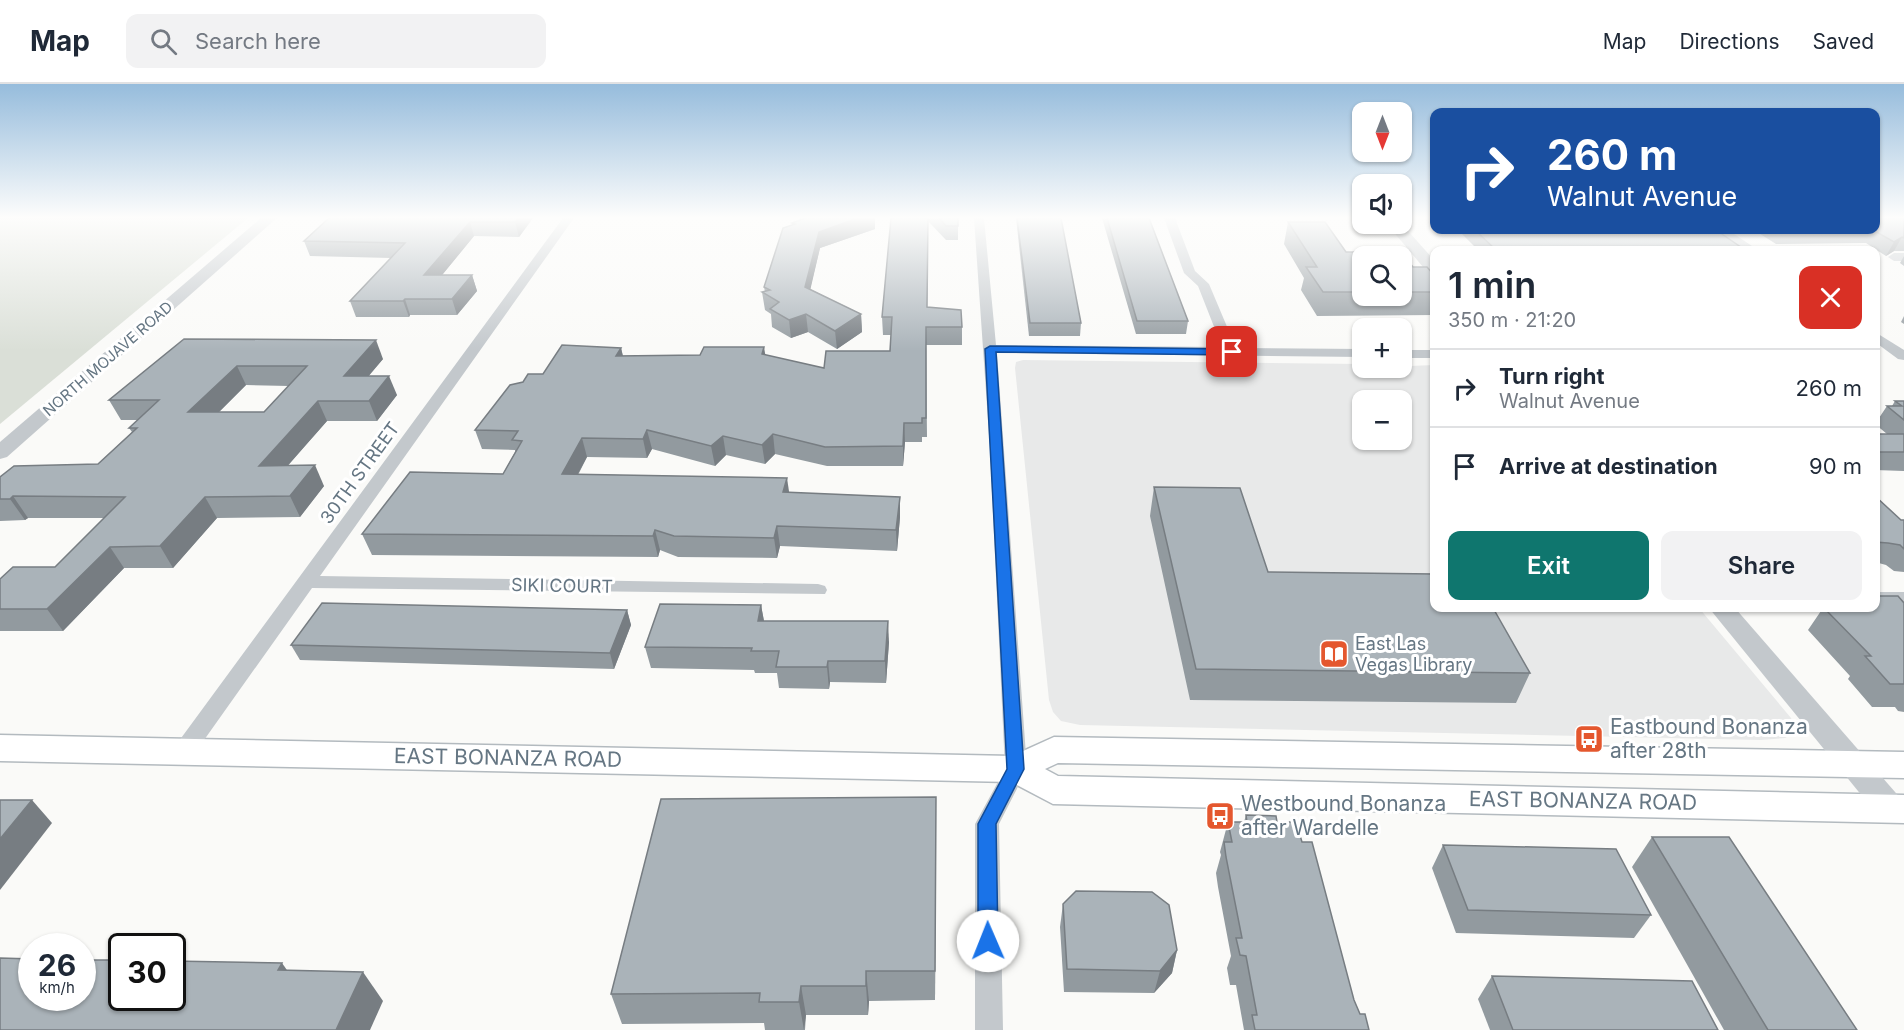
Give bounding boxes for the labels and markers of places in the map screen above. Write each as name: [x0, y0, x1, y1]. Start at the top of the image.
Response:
pin: [1206, 326, 1257, 377]
place label: East Las Vegas Library: [1355, 633, 1472, 675]
library icon: East Las Vegas Library: [1318, 638, 1350, 670]
place label: Eastbound Bonanza after 28th: [1610, 714, 1808, 763]
bus stop icon: Eastbound Bonanza after 28th: [1573, 723, 1605, 755]
place label: Westbound Bonanza after Wardelle: [1241, 791, 1446, 840]
bus stop icon: Westbound Bonanza after Wardelle: [1204, 800, 1236, 832]

